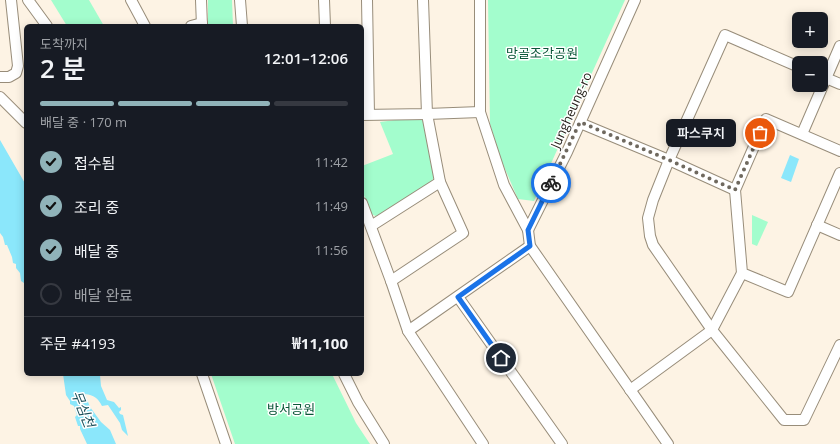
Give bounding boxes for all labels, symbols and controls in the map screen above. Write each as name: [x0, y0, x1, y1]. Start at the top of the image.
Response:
map controls: [792, 12, 828, 92]
button: +: [792, 12, 828, 48]
text: 도착까지: [40, 35, 88, 53]
park label: 망골조각공원: [506, 44, 578, 62]
text: 12:01–12:06: [264, 48, 348, 68]
text: 2 분: [40, 50, 86, 86]
button: −: [792, 56, 828, 92]
street label: Jungheung-ro: [545, 69, 596, 153]
text: 배달 중 · 170 m: [40, 113, 127, 131]
pin: [743, 116, 777, 150]
callout: 파스쿠치: [666, 119, 736, 147]
icon: bag: [749, 122, 771, 144]
text: 파스쿠치: [677, 124, 725, 142]
icon: check: [40, 151, 62, 173]
text: 접수됨: [74, 153, 115, 173]
text: 11:42: [315, 153, 348, 171]
courier: [531, 163, 571, 203]
icon: bike: [540, 172, 562, 194]
icon: check: [40, 195, 62, 217]
text: 조리 중: [74, 197, 119, 217]
text: 11:49: [315, 197, 348, 215]
icon: check: [40, 239, 62, 261]
text: 배달 중: [74, 241, 119, 261]
text: 11:56: [315, 241, 348, 259]
text: 배달 완료: [74, 285, 133, 305]
text: 주문 #4193: [40, 333, 116, 353]
text: ₩11,100: [292, 333, 348, 353]
pin: [484, 341, 518, 375]
icon: home: [490, 347, 512, 369]
water label: 무심천: [67, 387, 100, 431]
park label: 방서공원: [267, 400, 315, 418]

